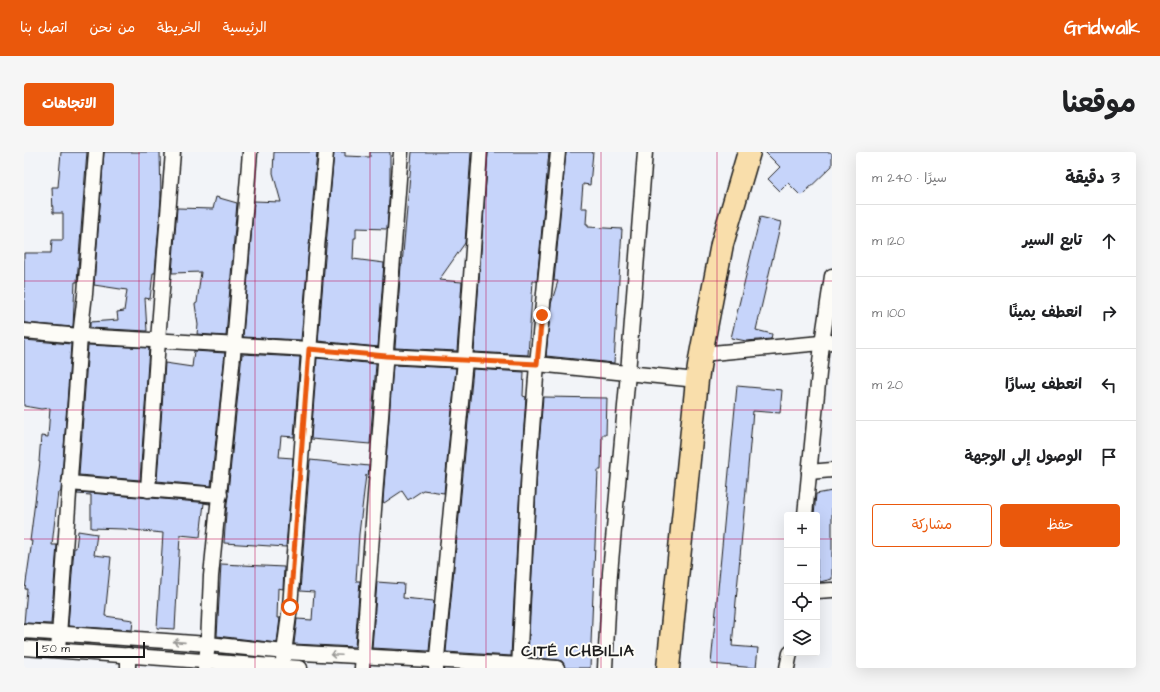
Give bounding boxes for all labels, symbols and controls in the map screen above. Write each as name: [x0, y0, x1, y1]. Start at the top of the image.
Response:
text: Gridwalk: [1064, 15, 1140, 42]
text: اتصل بنا: [20, 18, 67, 38]
text: من نحن: [89, 18, 135, 38]
text: الخريطة: [157, 18, 201, 38]
text: الرئيسية: [223, 18, 267, 38]
button: الاتجاهات: [24, 83, 114, 126]
text: موقعنا: [1062, 84, 1136, 123]
text: 3 دقيقة: [1065, 166, 1120, 190]
text: سيرًا · 240 m: [872, 169, 947, 187]
text: تابع السير: [1023, 230, 1082, 251]
icon: ahead: [1098, 230, 1120, 252]
text: 120 m: [872, 232, 905, 250]
text: انعطف يمينًا: [1009, 302, 1082, 323]
icon: right: [1098, 302, 1120, 324]
text: 100 m: [872, 304, 905, 322]
route end: [533, 306, 551, 324]
text: انعطف يسارًا: [1005, 374, 1082, 395]
icon: left: [1098, 374, 1120, 396]
text: 20 m: [872, 376, 903, 394]
text: الوصول إلى الوجهة: [965, 446, 1082, 467]
icon: arrive: [1098, 446, 1120, 468]
button: مشاركة: [872, 504, 992, 547]
button: حفظ: [1000, 504, 1120, 547]
map controls: [784, 512, 820, 656]
button: +: [784, 512, 820, 548]
button: −: [784, 548, 820, 584]
button: locate: [784, 584, 820, 620]
route start: [281, 598, 299, 616]
button: layers: [784, 620, 820, 656]
one-way arrow: [173, 638, 186, 645]
scale bar: [36, 640, 145, 659]
district label: CITÉ ICHBILIA: [521, 640, 635, 662]
text: 50 m: [42, 641, 70, 656]
one-way arrow: [330, 651, 343, 658]

